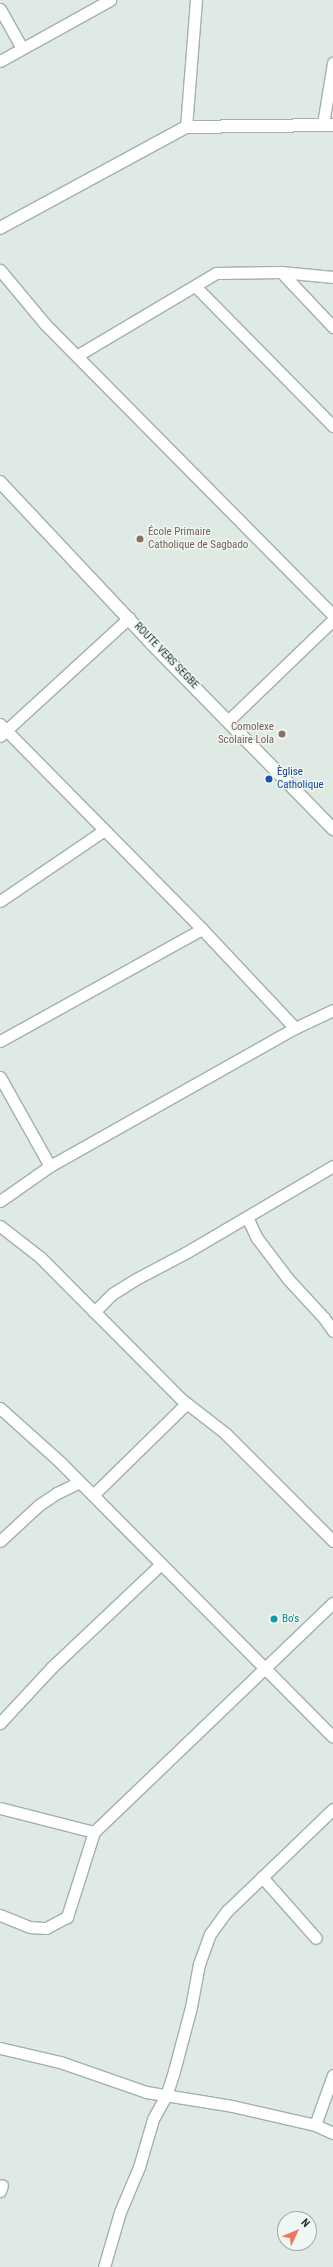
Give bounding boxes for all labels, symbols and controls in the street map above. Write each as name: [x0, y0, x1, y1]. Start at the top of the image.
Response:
place label: École Primaire Catholique de Sagbado: [148, 526, 248, 552]
marker: École Primaire Catholique de Sagbado: [135, 534, 145, 544]
street label: ROUTE VERS SEGBE: [131, 620, 201, 692]
place label: Comolexe Scolaire Lola: [218, 721, 274, 747]
marker: Comolexe Scolaire Lola: [277, 729, 287, 739]
place label: Èglise Catholique: [277, 766, 324, 792]
marker: Èglise Catholique: [264, 774, 274, 784]
place label: Bo's: [282, 1612, 299, 1626]
marker: Bo's: [269, 1614, 279, 1624]
north arrow: [277, 2211, 317, 2251]
text: N: [298, 2216, 312, 2230]

